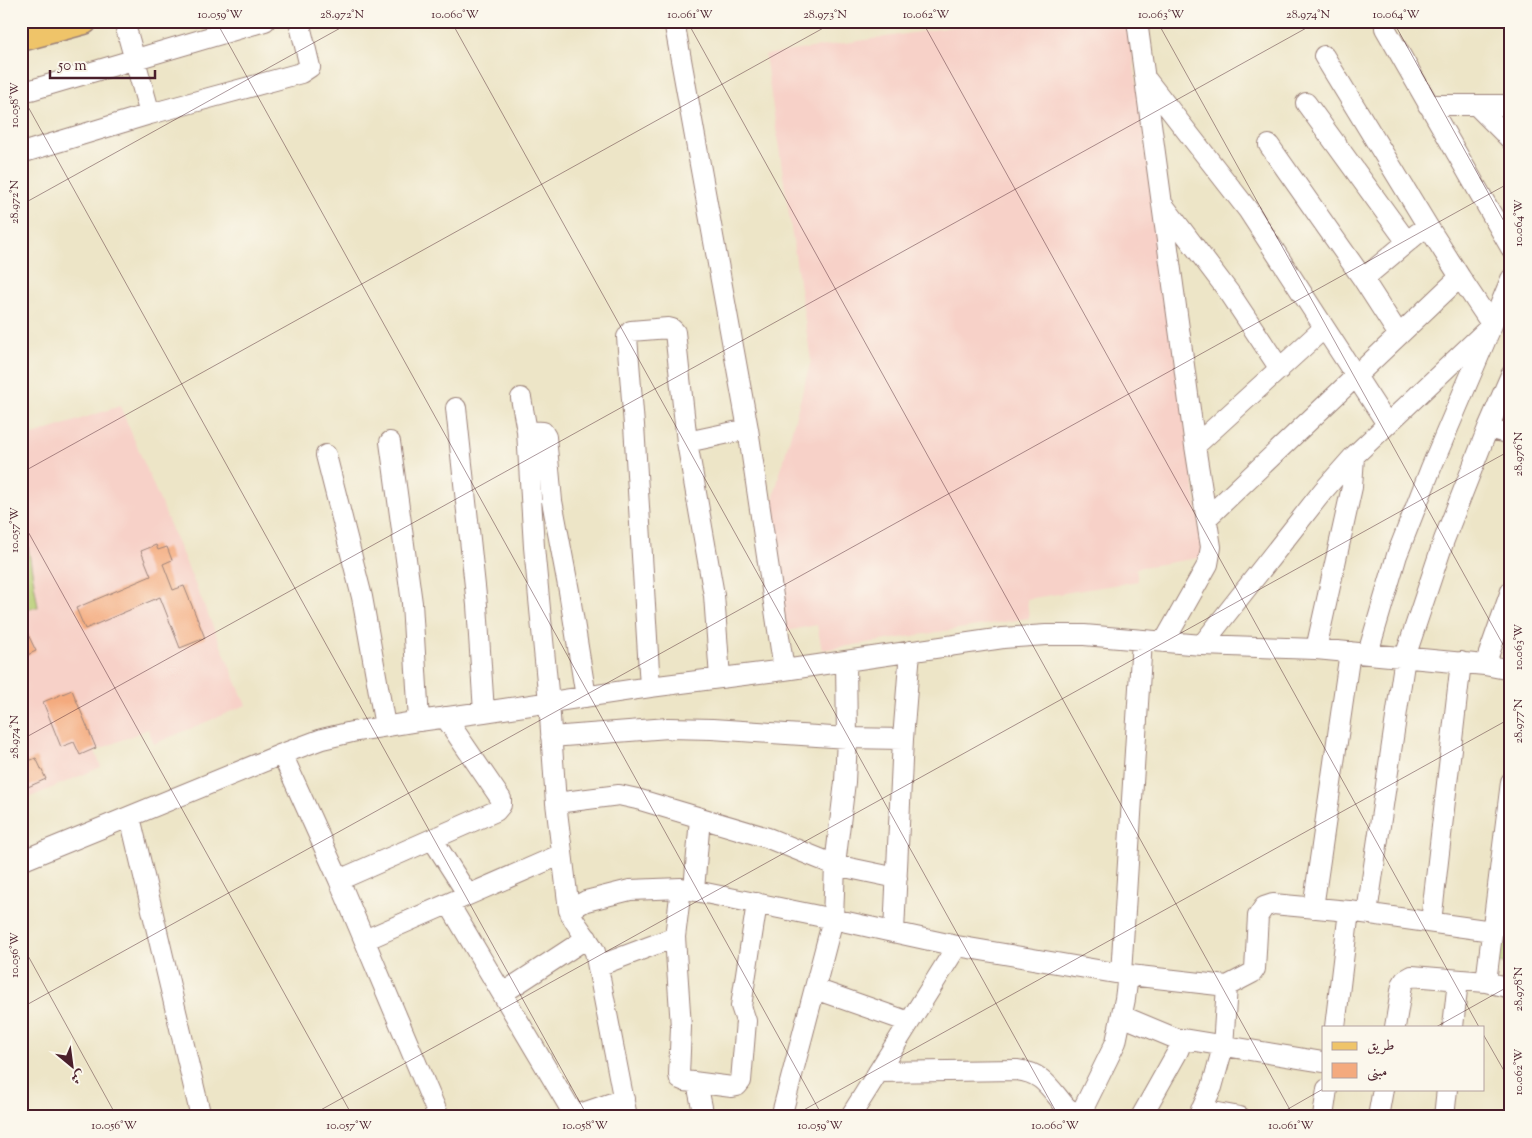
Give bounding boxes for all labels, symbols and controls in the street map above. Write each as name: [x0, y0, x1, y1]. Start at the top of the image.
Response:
text: 10.059°W: [197, 6, 243, 24]
text: 28.972°N: [320, 6, 364, 24]
text: 10.060°W: [431, 6, 479, 24]
text: 10.061°W: [667, 6, 713, 24]
text: 28.973°N: [803, 6, 847, 24]
text: 10.062°W: [903, 6, 950, 24]
text: 10.063°W: [1138, 6, 1185, 24]
text: 28.974°N: [1286, 6, 1330, 24]
text: 10.064°W: [1372, 6, 1420, 24]
scale bar: [50, 48, 155, 80]
text: 50 m: [57, 56, 87, 77]
text: 10.058°W: [6, 82, 24, 128]
text: 28.972°N: [6, 180, 24, 224]
text: 10.064°W: [1510, 199, 1528, 247]
text: 28.976°N: [1510, 431, 1528, 476]
text: 10.057°W: [6, 507, 24, 553]
text: 10.063°W: [1510, 623, 1528, 670]
text: 28.977°N: [1510, 698, 1528, 743]
text: 28.974°N: [6, 715, 24, 759]
text: 10.056°W: [6, 932, 24, 978]
text: 28.978°N: [1510, 966, 1528, 1011]
legend: [1322, 1026, 1484, 1090]
text: طريق: [1367, 1036, 1394, 1057]
north arrow: [48, 1040, 98, 1090]
text: 10.062°W: [1510, 1048, 1528, 1095]
text: مبنى: [1367, 1062, 1387, 1083]
text: ش: [66, 1064, 88, 1088]
text: 10.056°W: [91, 1117, 137, 1135]
text: 10.057°W: [326, 1117, 372, 1135]
text: 10.058°W: [562, 1117, 608, 1135]
text: 10.059°W: [797, 1117, 843, 1135]
text: 10.060°W: [1031, 1117, 1079, 1135]
text: 10.061°W: [1268, 1117, 1314, 1135]

